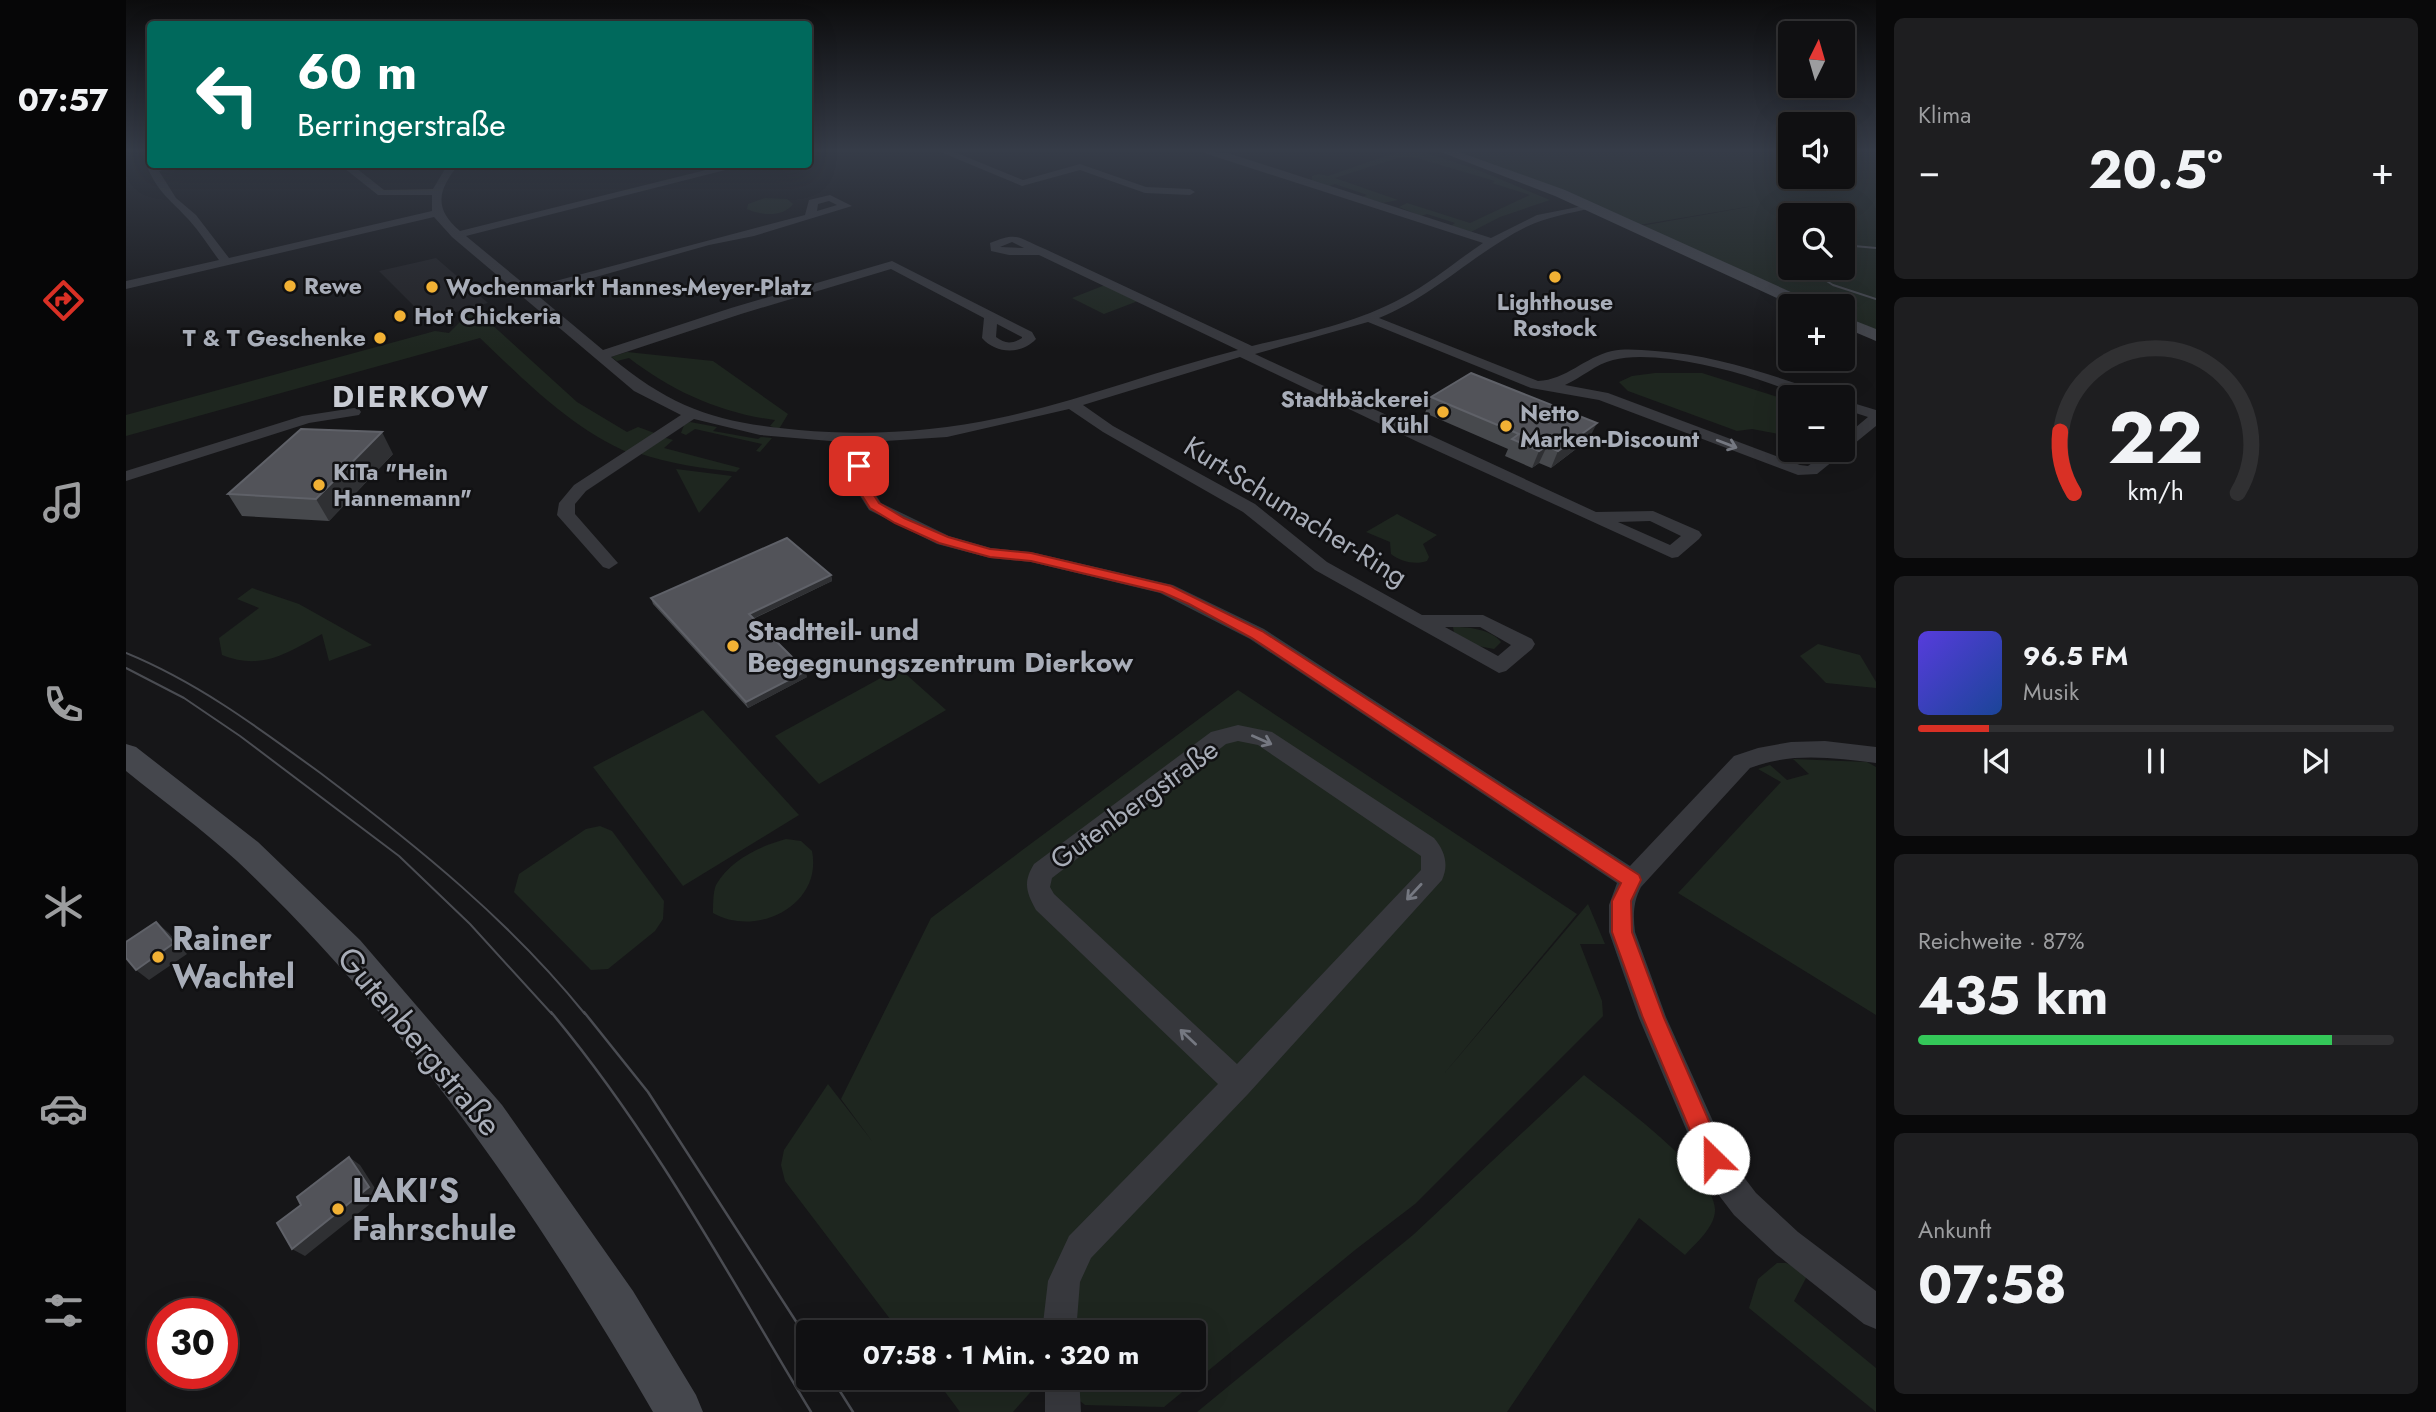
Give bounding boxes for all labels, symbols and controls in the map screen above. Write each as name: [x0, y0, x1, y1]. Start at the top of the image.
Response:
north arrow: [1778, 21, 1855, 98]
map controls: [1778, 21, 1855, 462]
text: 60 m: [297, 37, 417, 107]
icon: left: [182, 49, 273, 140]
text: 07:57: [18, 77, 108, 123]
text: Klima: [1918, 98, 1971, 132]
text: Berringerstraße: [297, 102, 506, 148]
button: sound: [1778, 112, 1855, 189]
text: 20.5°: [2088, 132, 2223, 208]
text: −: [1918, 143, 1940, 198]
text: +: [2371, 143, 2394, 198]
button: search: [1778, 203, 1855, 280]
place label: Rewe: [304, 269, 362, 303]
marker: Lighthouse Rostock: [1547, 269, 1563, 285]
place label: Wochenmarkt Hannes-Meyer-Platz: [446, 270, 812, 304]
icon: directions: [39, 276, 88, 325]
marker: Rewe: [282, 278, 298, 294]
marker: Wochenmarkt Hannes-Meyer-Platz: [424, 279, 440, 295]
place label: Lighthouse Rostock: [1497, 285, 1613, 345]
button: +: [1778, 294, 1855, 371]
place label: Hot Chickeria: [414, 299, 561, 333]
marker: Hot Chickeria: [392, 308, 408, 324]
place label: T & T Geschenke: [183, 321, 366, 355]
marker: T & T Geschenke: [372, 330, 388, 346]
district label: DIERKOW: [332, 375, 490, 418]
place label: Stadtbäckerei Kühl: [1281, 382, 1429, 442]
button: −: [1778, 385, 1855, 462]
text: 22: [2108, 386, 2204, 491]
place label: Netto Marken-Discount: [1520, 396, 1700, 456]
marker: Stadtbäckerei Kühl: [1435, 404, 1451, 420]
marker: Netto Marken-Discount: [1498, 418, 1514, 434]
street label: Kurt-Schumacher-Ring: [1176, 426, 1416, 597]
pin: [829, 436, 889, 496]
one-way arrow: [1716, 439, 1738, 452]
icon: arrive: [840, 447, 878, 485]
place label: KiTa "Hein Hannemann": [333, 455, 472, 515]
text: km/h: [2128, 473, 2184, 509]
marker: KiTa "Hein Hannemann": [311, 477, 327, 493]
icon: music: [39, 478, 88, 527]
place label: Stadtteil- und Begegnungszentrum Dierkow: [747, 610, 1134, 683]
text: 96.5 FM: [2023, 637, 2128, 675]
marker: Stadtteil- und Begegnungszentrum Dierkow: [725, 638, 741, 654]
text: Musik: [2023, 675, 2079, 709]
icon: phone: [39, 680, 88, 729]
street label: Gutenbergstraße: [1042, 729, 1227, 880]
one-way arrow: [1251, 734, 1272, 747]
icon: previous: [1978, 742, 2016, 780]
icon: pause: [2137, 742, 2175, 780]
icon: next: [2296, 742, 2334, 780]
icon: climate: [39, 882, 88, 931]
one-way arrow: [1406, 883, 1423, 900]
place label: Rainer Wachtel: [172, 915, 295, 1000]
text: Reichweite · 87%: [1918, 924, 2084, 958]
street label: Gutenbergstraße: [326, 936, 513, 1146]
marker: Rainer Wachtel: [150, 949, 166, 965]
text: 435 km: [1918, 958, 2108, 1034]
one-way arrow: [1180, 1028, 1197, 1045]
icon: car: [39, 1084, 88, 1133]
position arrow: [1676, 1121, 1750, 1195]
place label: LAKI'S Fahrschule: [352, 1167, 516, 1252]
marker: LAKI'S Fahrschule: [330, 1201, 346, 1217]
text: Ankunft: [1918, 1213, 1991, 1247]
text: 07:58: [1918, 1247, 2067, 1323]
icon: filters: [39, 1286, 88, 1335]
speed limit sign: 30: [147, 1298, 238, 1389]
text: 07:58 · 1 Min. · 320 m: [863, 1336, 1139, 1374]

